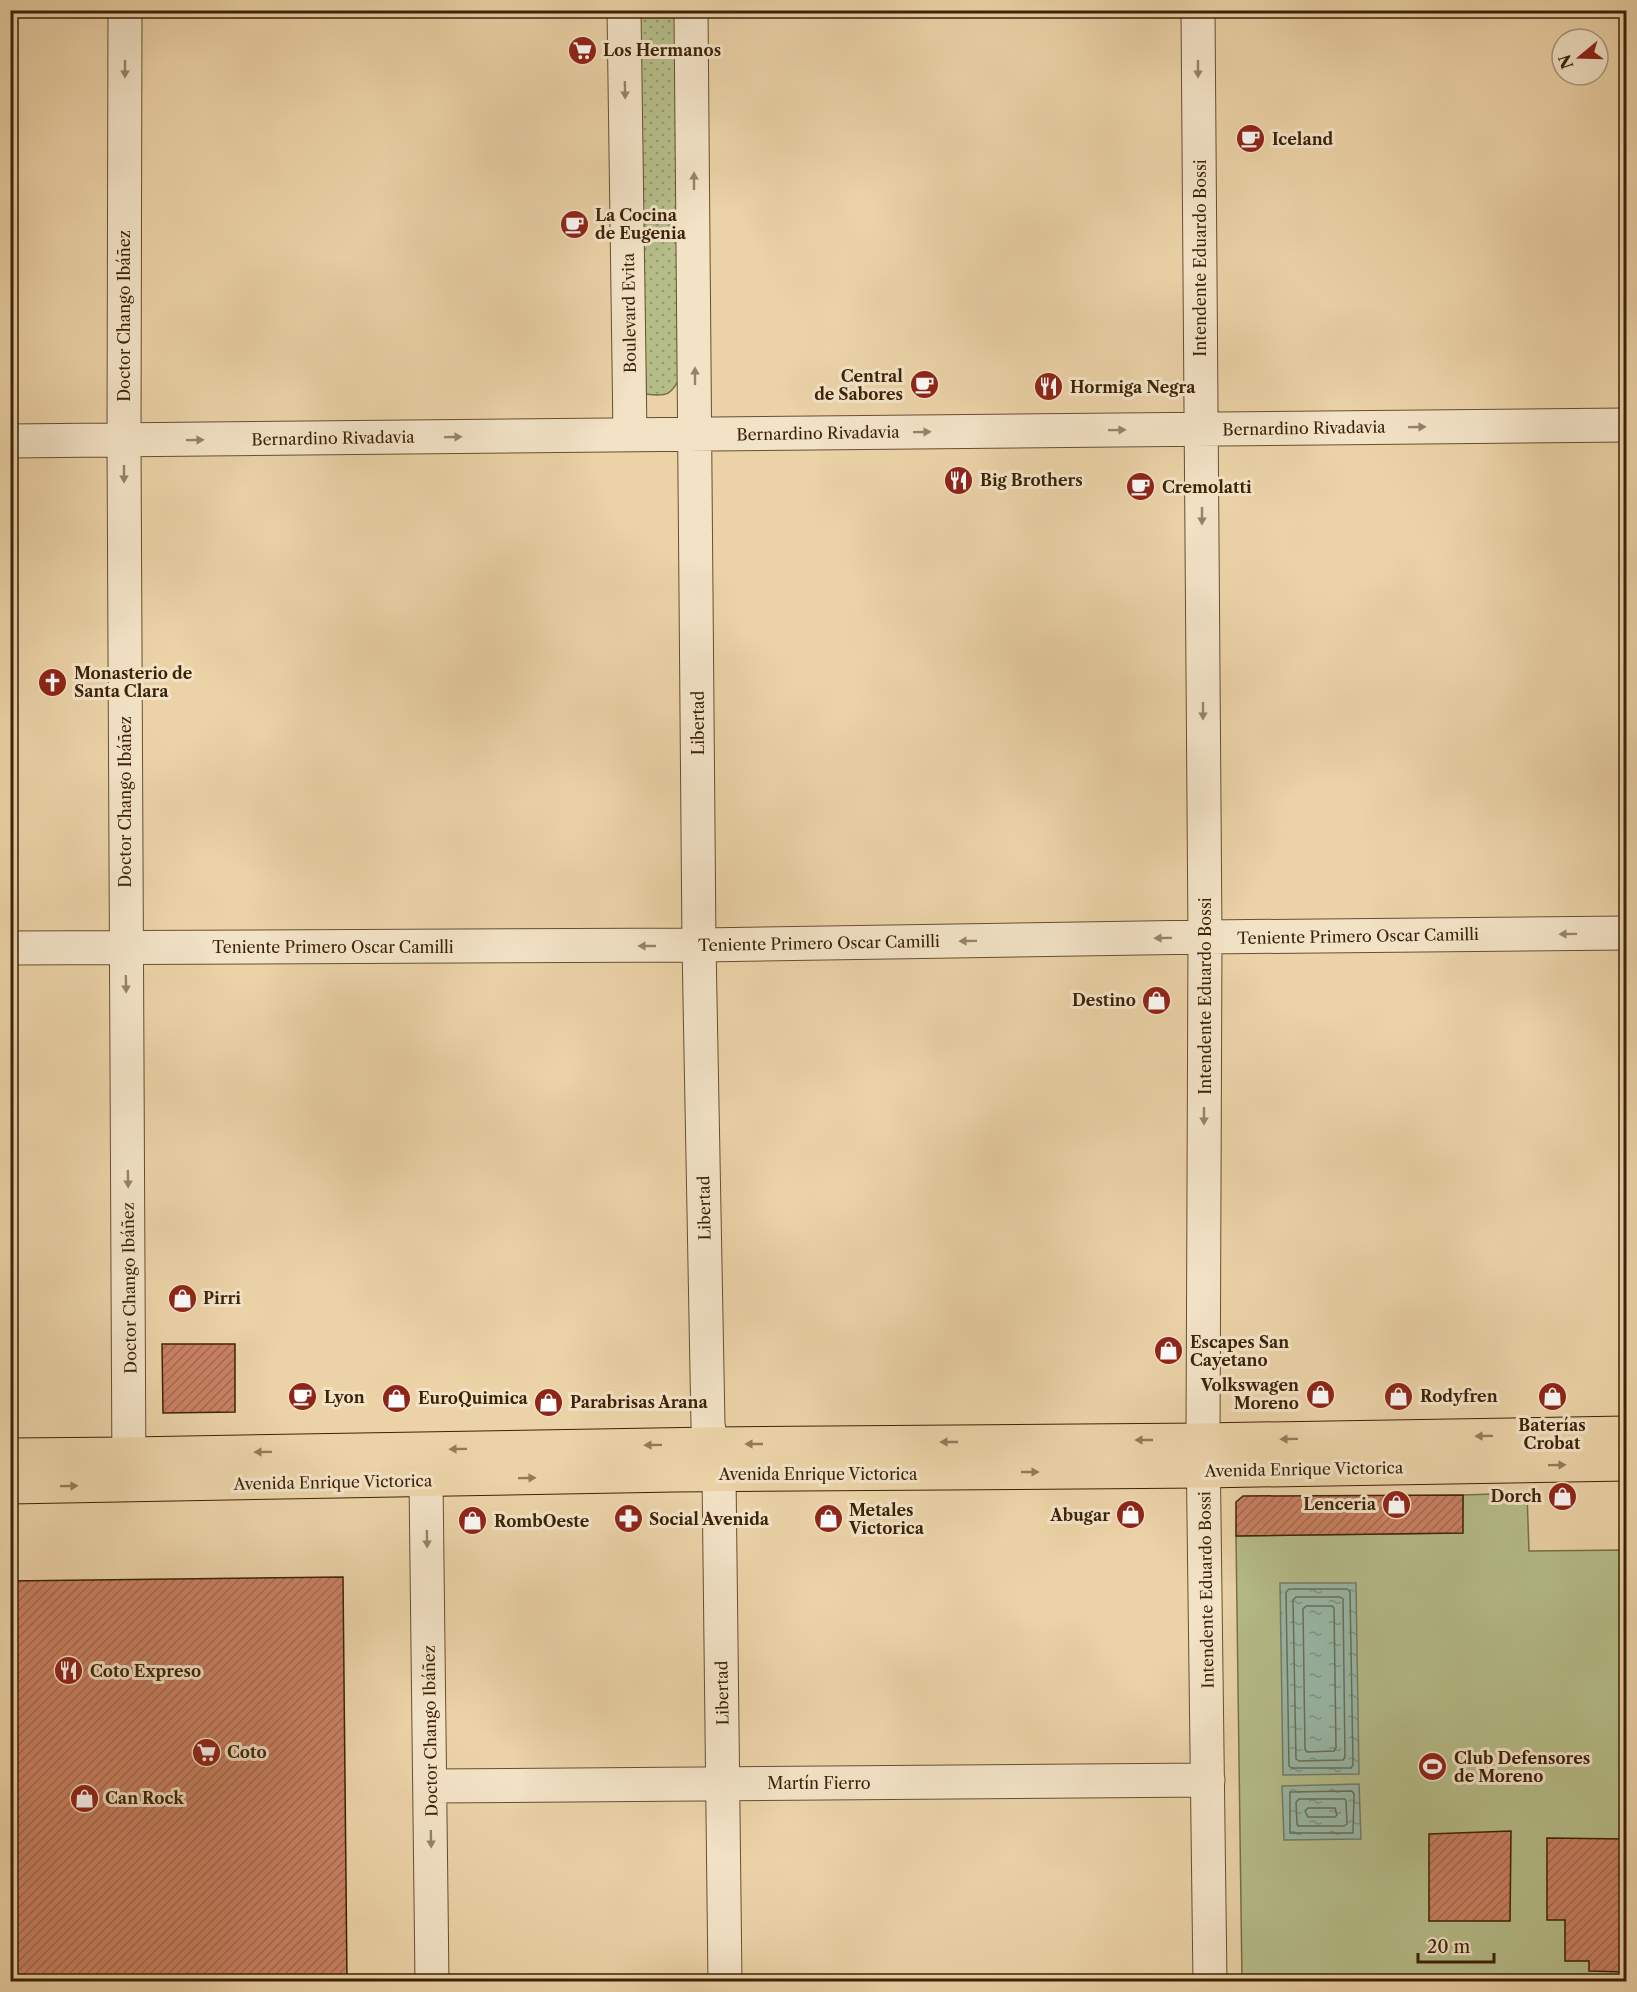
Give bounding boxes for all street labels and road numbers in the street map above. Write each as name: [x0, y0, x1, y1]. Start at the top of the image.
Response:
street label: Intendente Eduardo Bossi: [1190, 159, 1210, 357]
street label: Doctor Chango Ibáñez: [114, 230, 134, 402]
street label: Boulevard Evita: [618, 252, 640, 373]
street label: Bernardino Rivadavia: [1222, 417, 1386, 439]
street label: Bernardino Rivadavia: [736, 422, 900, 444]
street label: Bernardino Rivadavia: [251, 427, 415, 449]
street label: Libertad: [688, 690, 708, 755]
street label: Doctor Chango Ibáñez: [115, 716, 135, 888]
street label: Intendente Eduardo Bossi: [1195, 897, 1215, 1095]
street label: Teniente Primero Oscar Camilli: [1237, 924, 1479, 948]
street label: Teniente Primero Oscar Camilli: [698, 931, 940, 955]
street label: Teniente Primero Oscar Camilli: [212, 937, 454, 957]
street label: Libertad: [693, 1175, 715, 1240]
street label: Doctor Chango Ibáñez: [118, 1202, 140, 1374]
street label: Avenida Enrique Victorica: [1203, 1457, 1404, 1481]
street label: Avenida Enrique Victorica: [718, 1464, 918, 1484]
street label: Avenida Enrique Victorica: [232, 1470, 433, 1494]
street label: Intendente Eduardo Bossi: [1194, 1491, 1218, 1689]
street label: Doctor Chango Ibáñez: [419, 1645, 441, 1817]
street label: Libertad: [711, 1660, 733, 1725]
street label: Martín Fierro: [767, 1773, 871, 1793]

